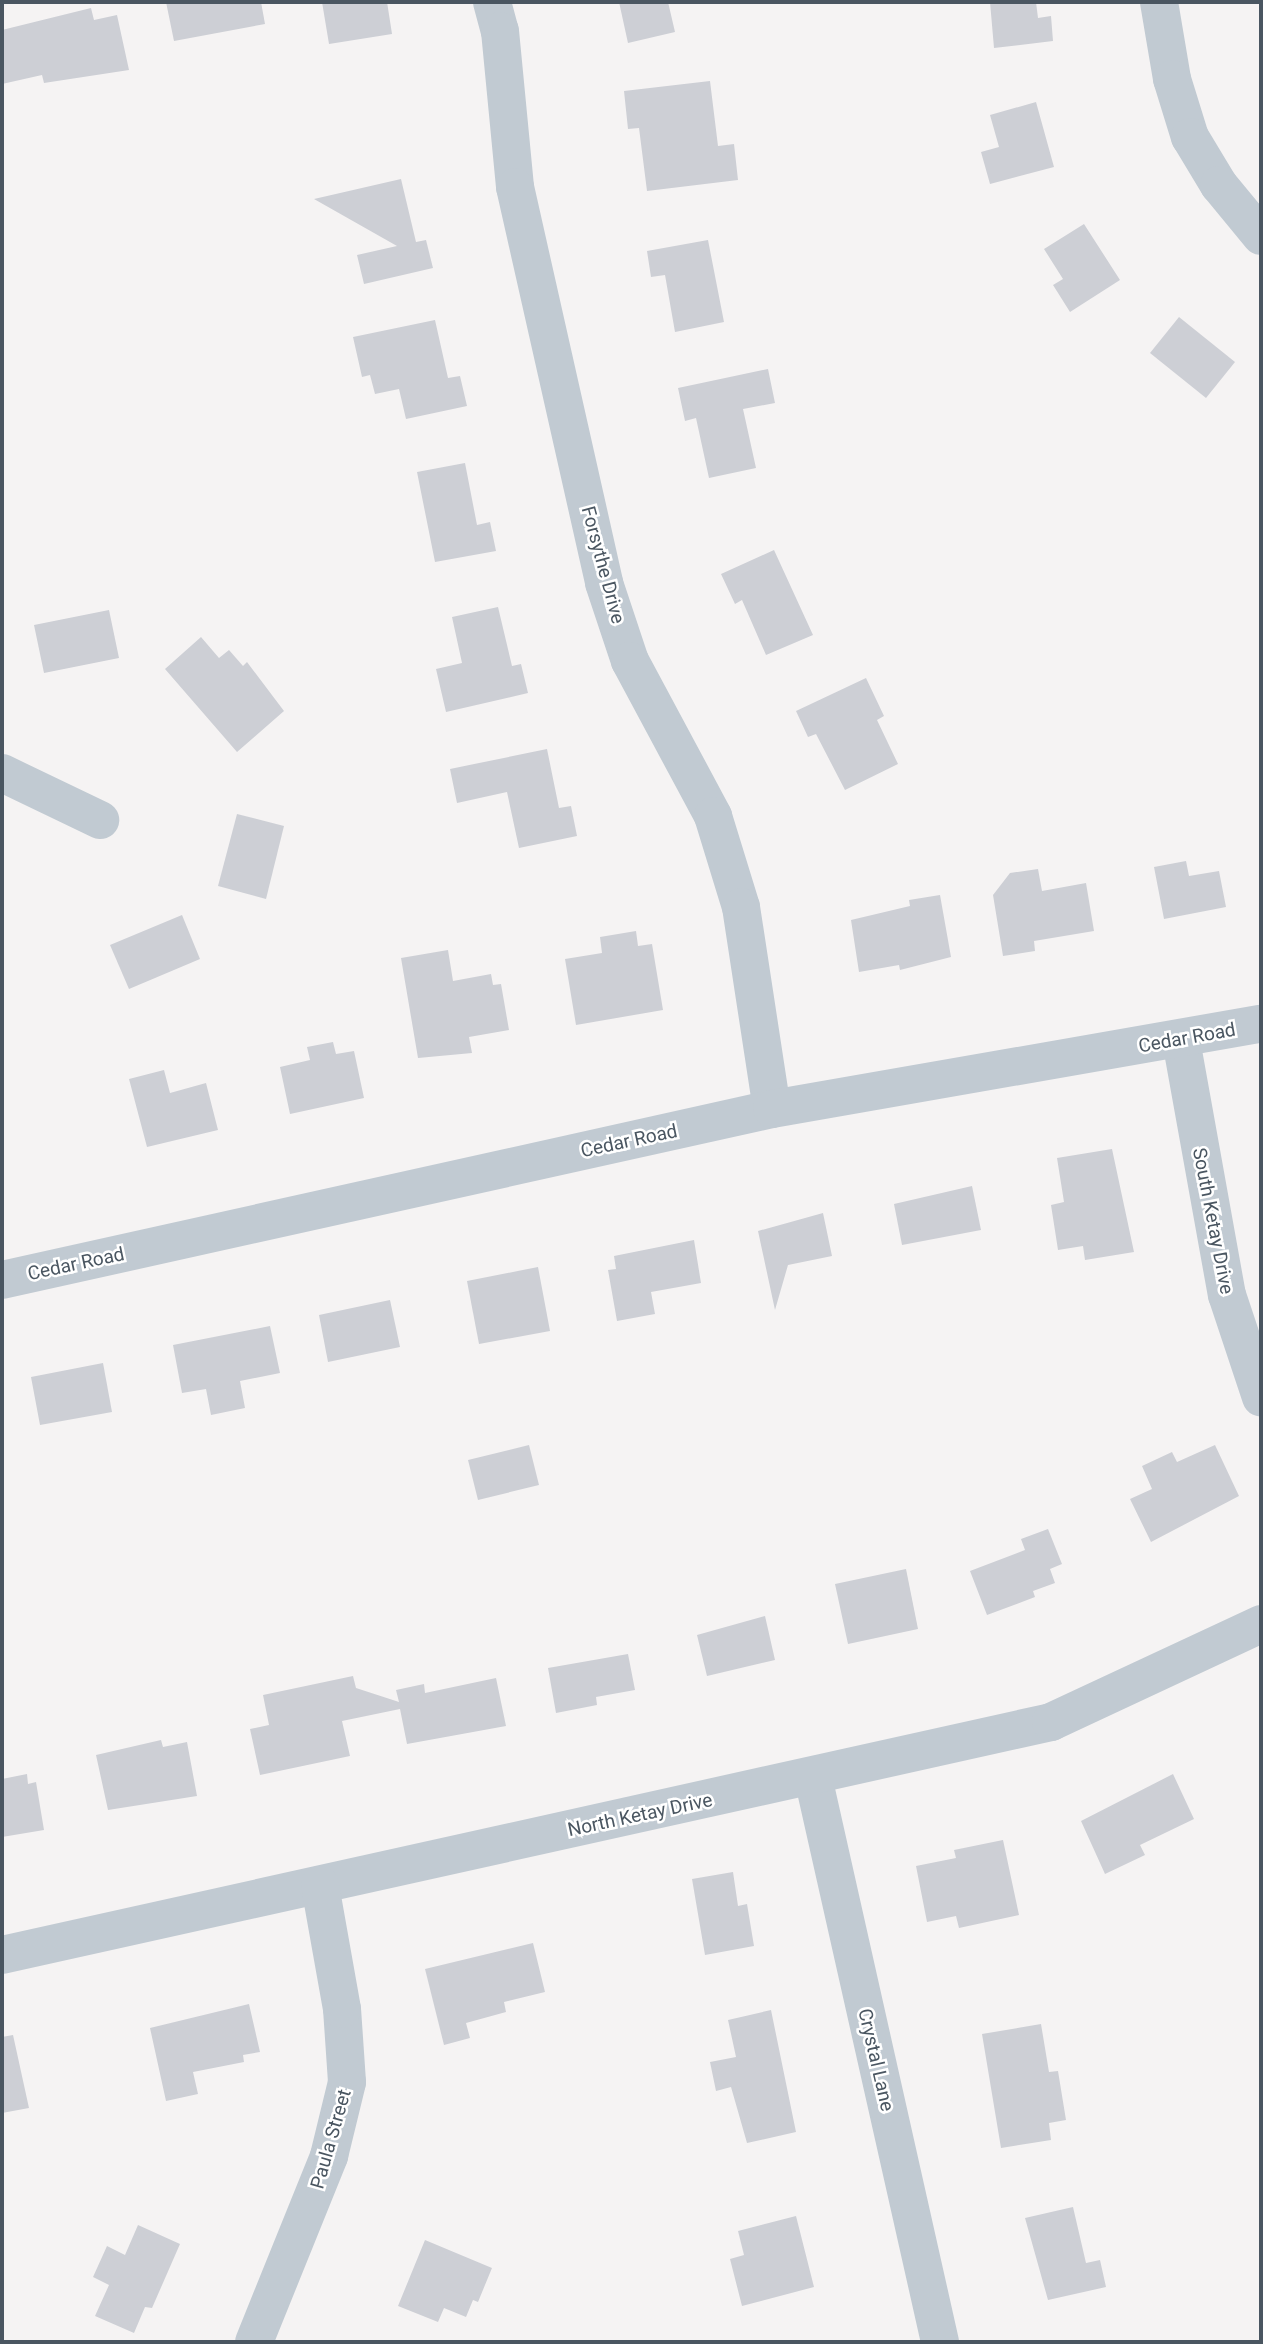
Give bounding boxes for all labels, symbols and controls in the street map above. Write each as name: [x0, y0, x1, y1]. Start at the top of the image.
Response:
street label: Forsythe Drive: [576, 504, 630, 626]
street label: Cedar Road: [1137, 1018, 1237, 1058]
street label: Cedar Road: [579, 1120, 679, 1162]
street label: South Ketay Drive: [1188, 1146, 1238, 1296]
street label: Cedar Road: [26, 1243, 126, 1285]
street label: North Ketay Drive: [566, 1789, 714, 1841]
street label: Crystal Lane: [853, 2006, 899, 2114]
street label: Paula Street: [306, 2087, 356, 2191]

